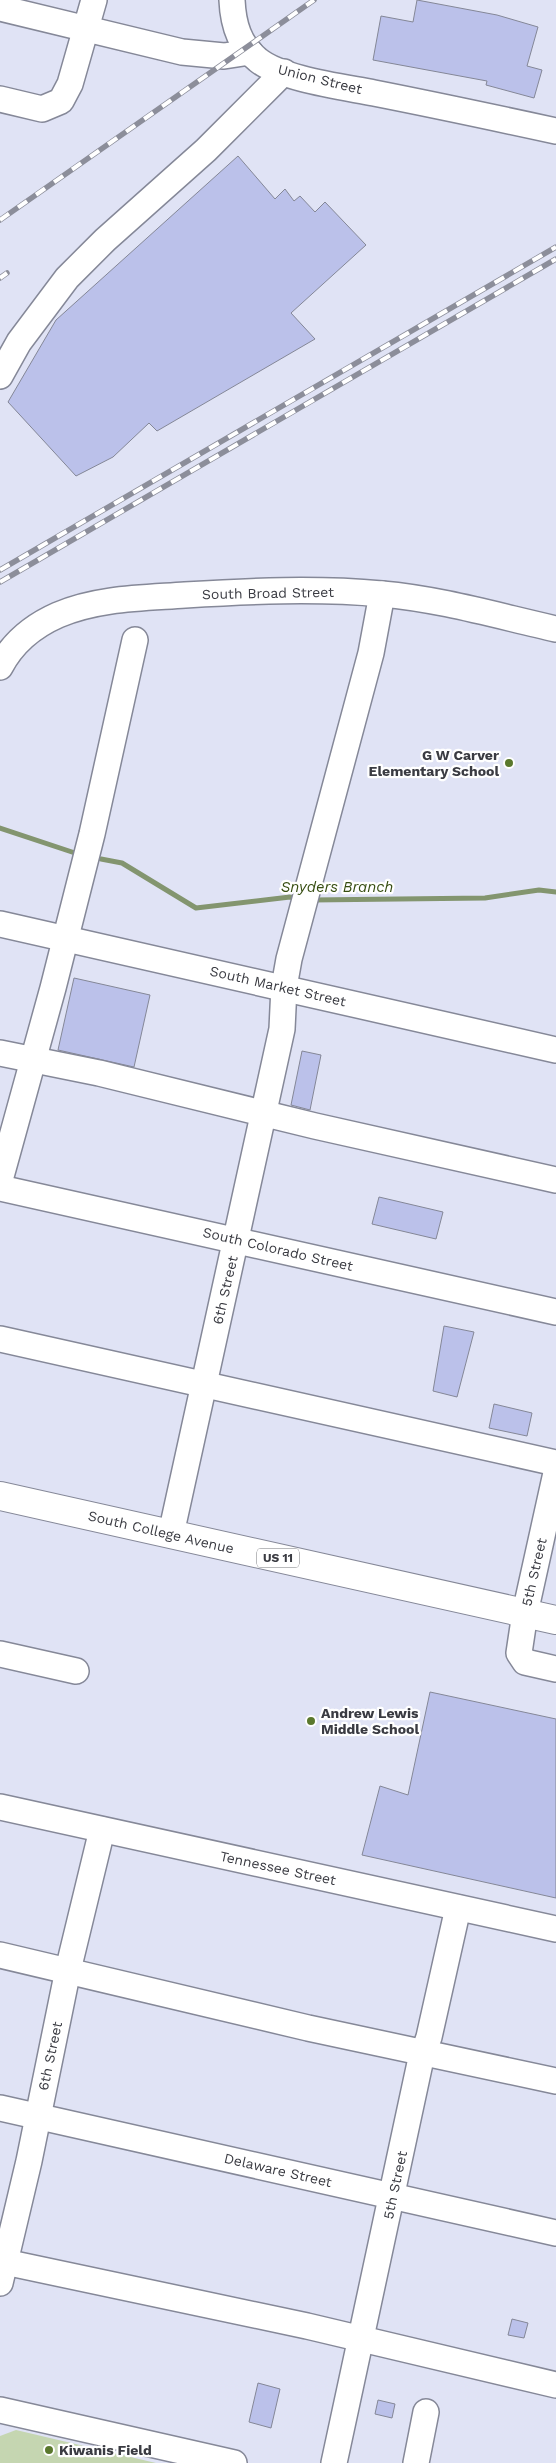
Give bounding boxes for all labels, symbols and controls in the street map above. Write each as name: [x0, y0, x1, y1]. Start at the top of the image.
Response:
street label: Union Street: [276, 61, 364, 97]
street label: South Broad Street: [202, 584, 334, 602]
place label: G W Carver Elementary School: [369, 747, 499, 779]
marker: G W Carver Elementary School: [503, 757, 515, 769]
water label: Snyders Branch: [281, 878, 393, 896]
street label: South Market Street: [208, 963, 348, 1009]
street label: South Colorado Street: [201, 1224, 355, 1274]
street label: 6th Street: [209, 1254, 241, 1326]
street label: South College Avenue: [86, 1507, 236, 1557]
street label: 5th Street: [518, 1536, 550, 1608]
road number: US 11: [257, 1549, 299, 1568]
place label: Andrew Lewis Middle School: [321, 1705, 419, 1737]
marker: Andrew Lewis Middle School: [305, 1715, 317, 1727]
street label: Tennessee Street: [219, 1848, 338, 1888]
street label: 6th Street: [35, 2020, 65, 2092]
street label: 5th Street: [380, 2149, 410, 2221]
street label: Delaware Street: [223, 2150, 334, 2190]
place label: Kiwanis Field: [59, 2442, 152, 2458]
marker: Kiwanis Field: [43, 2444, 55, 2456]

